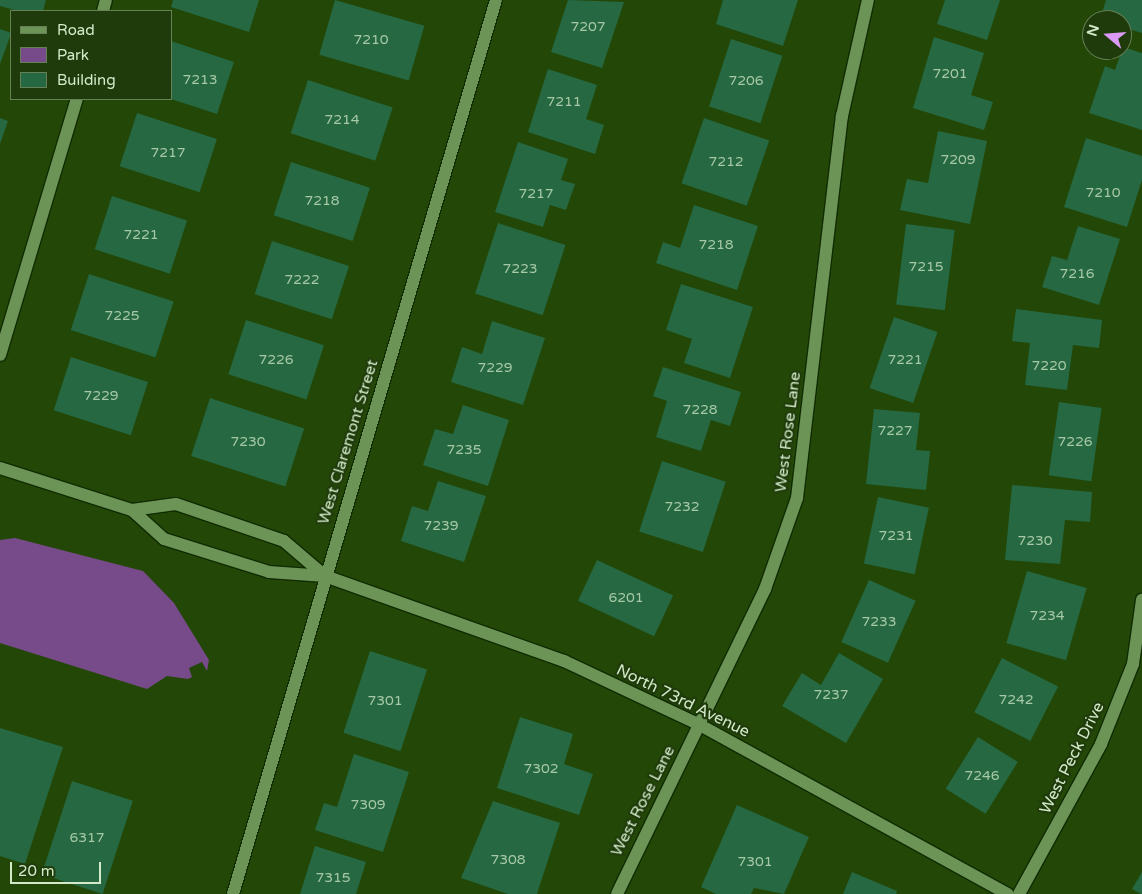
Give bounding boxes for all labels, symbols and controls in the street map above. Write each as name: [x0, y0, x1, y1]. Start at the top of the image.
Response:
legend: [10, 10, 172, 100]
north arrow: [1082, 10, 1132, 60]
house number: 7207: [570, 19, 606, 35]
text: Road: [57, 21, 95, 39]
text: N: [1083, 23, 1103, 38]
house number: 7210: [353, 32, 389, 48]
text: Park: [57, 46, 89, 64]
house number: 7201: [932, 66, 968, 82]
text: Building: [57, 71, 116, 89]
house number: 7213: [182, 72, 218, 88]
house number: 7206: [728, 73, 764, 89]
house number: 7211: [546, 94, 582, 110]
house number: 7214: [324, 112, 360, 128]
house number: 7217: [150, 145, 186, 161]
house number: 7209: [940, 152, 976, 168]
house number: 7212: [708, 154, 744, 170]
house number: 7210: [1085, 185, 1121, 201]
house number: 7217: [518, 186, 554, 202]
house number: 7218: [304, 193, 340, 209]
house number: 7221: [123, 227, 159, 243]
house number: 7218: [698, 237, 734, 253]
house number: 7215: [908, 259, 944, 275]
house number: 7223: [502, 261, 538, 277]
house number: 7216: [1059, 266, 1095, 282]
house number: 7222: [284, 272, 320, 288]
house number: 7225: [104, 308, 140, 324]
house number: 7226: [258, 352, 294, 368]
house number: 7221: [887, 352, 923, 368]
street label: West Claremont Street: [314, 357, 382, 527]
house number: 7220: [1031, 358, 1067, 374]
house number: 7229: [477, 360, 513, 376]
street label: West Rose Lane: [771, 371, 805, 493]
house number: 7229: [83, 388, 119, 404]
house number: 7228: [682, 402, 718, 418]
house number: 7227: [877, 423, 913, 439]
house number: 7230: [230, 434, 266, 450]
house number: 7226: [1057, 434, 1093, 450]
house number: 7235: [446, 442, 482, 458]
house number: 7232: [664, 499, 700, 515]
house number: 7239: [423, 518, 459, 534]
house number: 7231: [878, 528, 914, 544]
house number: 7230: [1017, 533, 1053, 549]
house number: 6201: [608, 590, 644, 606]
house number: 7234: [1029, 608, 1065, 624]
house number: 7233: [861, 614, 897, 630]
street label: North 73rd Avenue: [613, 660, 753, 742]
house number: 7237: [813, 687, 849, 703]
house number: 7242: [998, 692, 1034, 708]
house number: 7301: [367, 693, 403, 709]
street label: West Peck Drive: [1036, 699, 1108, 817]
street label: West Rose Lane: [607, 743, 679, 859]
house number: 7302: [523, 761, 559, 777]
house number: 7246: [964, 768, 1000, 784]
house number: 7309: [350, 797, 386, 813]
house number: 6317: [69, 830, 105, 846]
scale bar: [12, 852, 104, 884]
house number: 7308: [490, 852, 526, 868]
house number: 7301: [737, 854, 773, 870]
text: 20 m: [18, 862, 55, 880]
house number: 7315: [315, 870, 351, 886]

